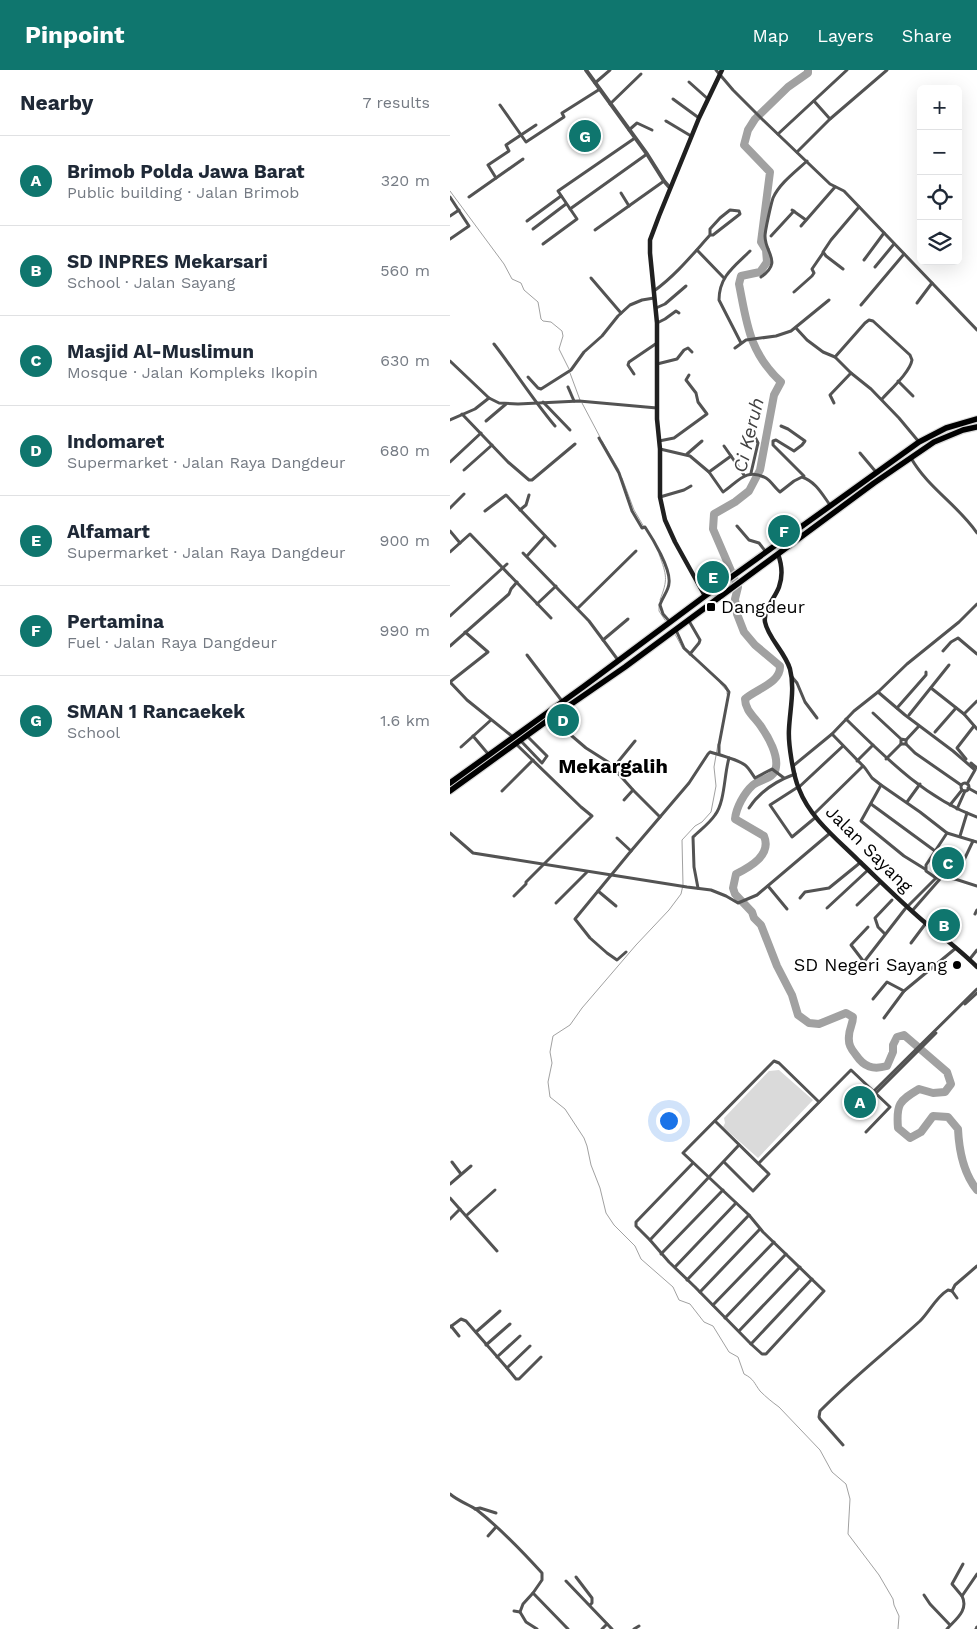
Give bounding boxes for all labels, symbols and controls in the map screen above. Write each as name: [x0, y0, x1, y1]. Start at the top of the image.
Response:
text: Pinpoint: [25, 21, 125, 49]
text: Map: [752, 25, 789, 46]
text: Layers: [817, 25, 874, 46]
text: Share: [902, 25, 952, 46]
map controls: [917, 85, 962, 265]
button: +: [917, 85, 962, 130]
text: Nearby: [20, 90, 93, 115]
text: 7 results: [363, 93, 430, 112]
pin: G: [569, 117, 601, 155]
button: −: [917, 130, 962, 175]
text: Brimob Polda Jawa Barat: [67, 160, 305, 183]
text: A: [31, 171, 41, 190]
text: 320 m: [381, 171, 430, 190]
button: locate: [917, 175, 962, 220]
text: Public building · Jalan Brimob: [67, 183, 299, 202]
button: layers: [917, 220, 962, 265]
text: SD INPRES Mekarsari: [67, 250, 268, 273]
text: B: [31, 261, 41, 280]
text: 560 m: [380, 261, 430, 280]
text: School · Jalan Sayang: [67, 273, 235, 292]
text: Masjid Al-Muslimun: [67, 340, 254, 363]
text: C: [31, 351, 41, 370]
text: 630 m: [380, 351, 430, 370]
text: Mosque · Jalan Kompleks Ikopin: [67, 363, 318, 382]
water label: Ci Keruh: [728, 395, 769, 475]
text: Indomaret: [67, 430, 164, 453]
text: D: [30, 441, 42, 460]
text: 680 m: [380, 441, 430, 460]
text: Supermarket · Jalan Raya Dangdeur: [67, 453, 346, 472]
pin: F: [768, 512, 800, 550]
text: Alfamart: [67, 520, 150, 543]
text: E: [31, 531, 41, 550]
text: 900 m: [380, 531, 430, 550]
text: Supermarket · Jalan Raya Dangdeur: [67, 543, 346, 562]
pin: E: [697, 558, 729, 596]
place label: Dangdeur: [721, 596, 805, 617]
marker: Dangdeur: [705, 601, 717, 613]
text: Pertamina: [67, 610, 164, 633]
text: F: [31, 621, 41, 640]
text: 990 m: [380, 621, 430, 640]
text: Fuel · Jalan Raya Dangdeur: [67, 633, 277, 652]
text: SMAN 1 Rancaekek: [67, 700, 245, 723]
pin: D: [547, 701, 579, 739]
text: G: [30, 711, 42, 730]
text: 1.6 km: [380, 711, 430, 730]
text: School: [67, 723, 120, 742]
district label: Mekargalih: [558, 754, 668, 778]
street label: Jalan Sayang: [822, 801, 917, 897]
pin: C: [932, 844, 964, 882]
pin: B: [928, 906, 960, 944]
place label: SD Negeri Sayang: [794, 954, 947, 975]
marker: SD Negeri Sayang: [951, 959, 963, 971]
pin: A: [844, 1083, 876, 1121]
your location: [656, 1108, 682, 1134]

